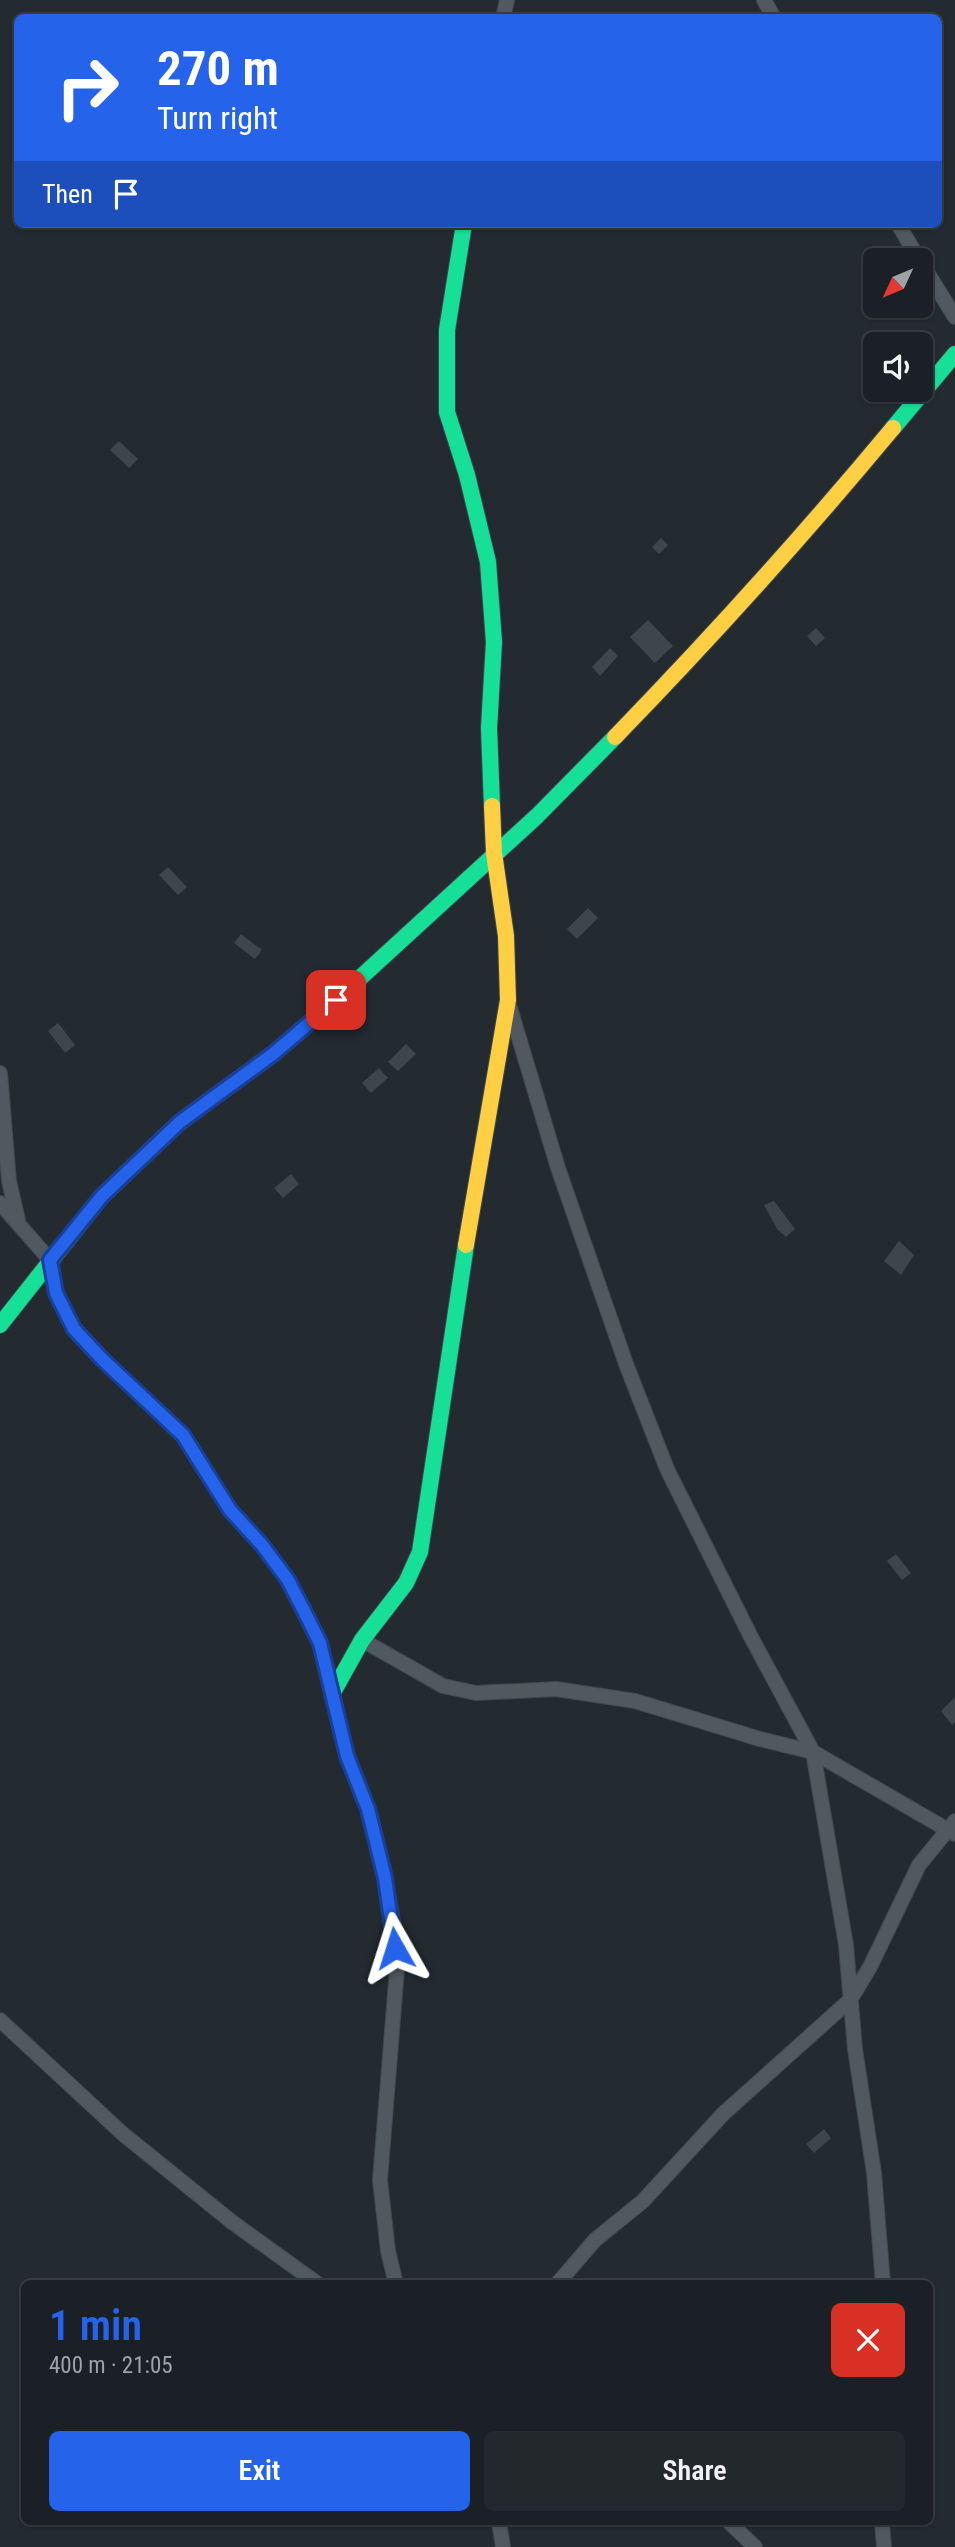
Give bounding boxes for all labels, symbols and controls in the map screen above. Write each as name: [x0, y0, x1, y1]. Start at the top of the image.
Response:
text: 270 m: [157, 40, 279, 97]
icon: right: [42, 42, 133, 133]
text: Turn right: [157, 99, 278, 137]
icon: arrive: [107, 175, 145, 213]
text: Then: [42, 179, 93, 209]
north arrow: [863, 248, 933, 318]
map controls: [863, 248, 933, 402]
button: sound: [863, 332, 933, 402]
pin: [306, 970, 366, 1030]
icon: arrive: [317, 981, 355, 1019]
position arrow: [358, 1911, 432, 1985]
text: 1 min: [49, 2301, 142, 2350]
button: close: [831, 2303, 905, 2377]
text: 400 m · 21:05: [49, 2352, 173, 2379]
button: Exit: [49, 2431, 470, 2511]
button: Share: [484, 2431, 905, 2511]

